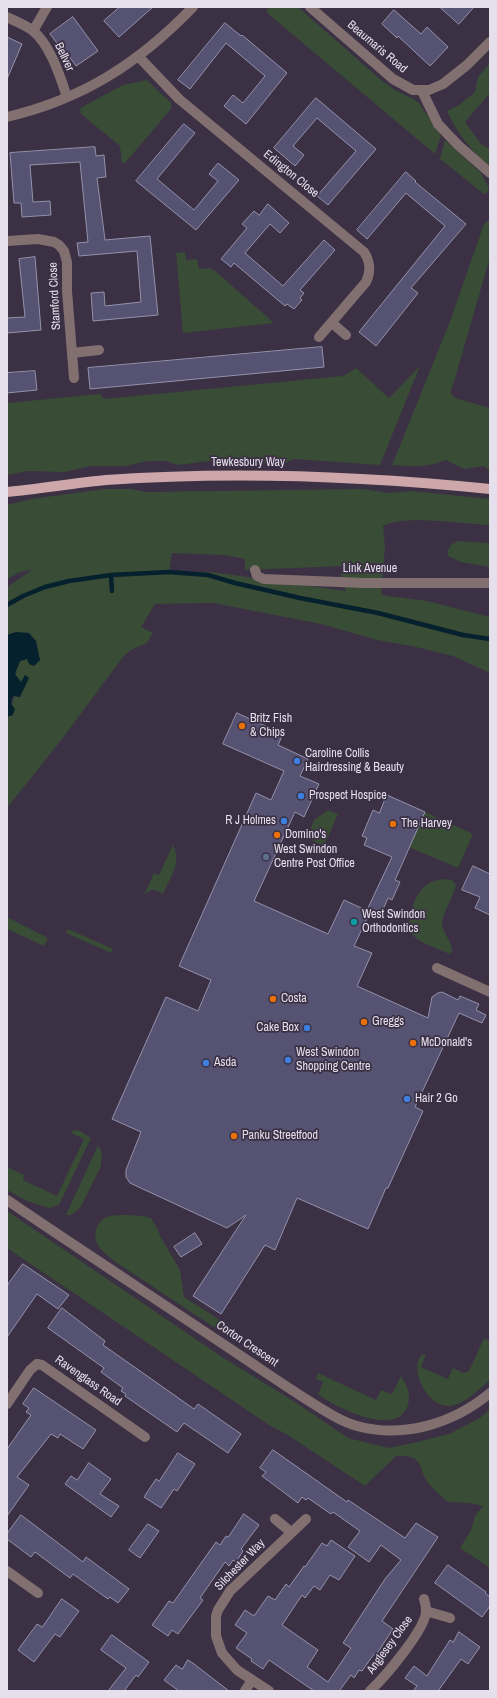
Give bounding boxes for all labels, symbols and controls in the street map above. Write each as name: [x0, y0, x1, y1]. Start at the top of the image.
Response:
street label: Beaumaris Road: [344, 18, 410, 76]
street label: Bellver: [51, 40, 77, 74]
street label: Edington Close: [260, 147, 322, 201]
street label: Stamford Close: [46, 262, 64, 330]
street label: Tewkesbury Way: [211, 456, 285, 470]
street label: Link Avenue: [343, 562, 397, 576]
place label: Britz Fish & Chips: [250, 712, 292, 740]
marker: Britz Fish & Chips: [237, 721, 247, 731]
place label: Caroline Collis Hairdressing & Beauty: [305, 747, 404, 775]
marker: Caroline Collis Hairdressing & Beauty: [292, 756, 302, 766]
place label: Prospect Hospice: [309, 789, 387, 803]
marker: Prospect Hospice: [296, 791, 306, 801]
place label: R J Holmes: [225, 814, 276, 828]
marker: R J Holmes: [279, 816, 289, 826]
place label: The Harvey: [401, 817, 452, 831]
marker: The Harvey: [388, 819, 398, 829]
place label: Domino's: [285, 828, 326, 842]
marker: Domino's: [272, 830, 282, 840]
place label: West Swindon Centre Post Office: [274, 843, 355, 871]
marker: West Swindon Centre Post Office: [261, 852, 271, 862]
place label: West Swindon Orthodontics: [362, 908, 425, 936]
marker: West Swindon Orthodontics: [349, 917, 359, 927]
place label: Costa: [281, 992, 307, 1006]
marker: Costa: [268, 994, 278, 1004]
place label: Greggs: [372, 1015, 404, 1029]
marker: Greggs: [359, 1017, 369, 1027]
place label: Cake Box: [256, 1021, 299, 1035]
marker: Cake Box: [302, 1023, 312, 1033]
place label: McDonald's: [421, 1036, 472, 1050]
marker: McDonald's: [408, 1038, 418, 1048]
place label: West Swindon Shopping Centre: [296, 1046, 370, 1074]
marker: West Swindon Shopping Centre: [283, 1055, 293, 1065]
place label: Asda: [214, 1056, 236, 1070]
marker: Asda: [201, 1058, 211, 1068]
place label: Hair 2 Go: [415, 1092, 458, 1106]
marker: Hair 2 Go: [402, 1094, 412, 1104]
place label: Panku Streetfood: [242, 1129, 318, 1143]
marker: Panku Streetfood: [229, 1131, 239, 1141]
street label: Corton Crescent: [213, 1318, 281, 1370]
street label: Ravenglass Road: [52, 1353, 124, 1409]
street label: Silchester Way: [212, 1536, 268, 1594]
street label: Anglesey Close: [364, 1613, 416, 1677]

